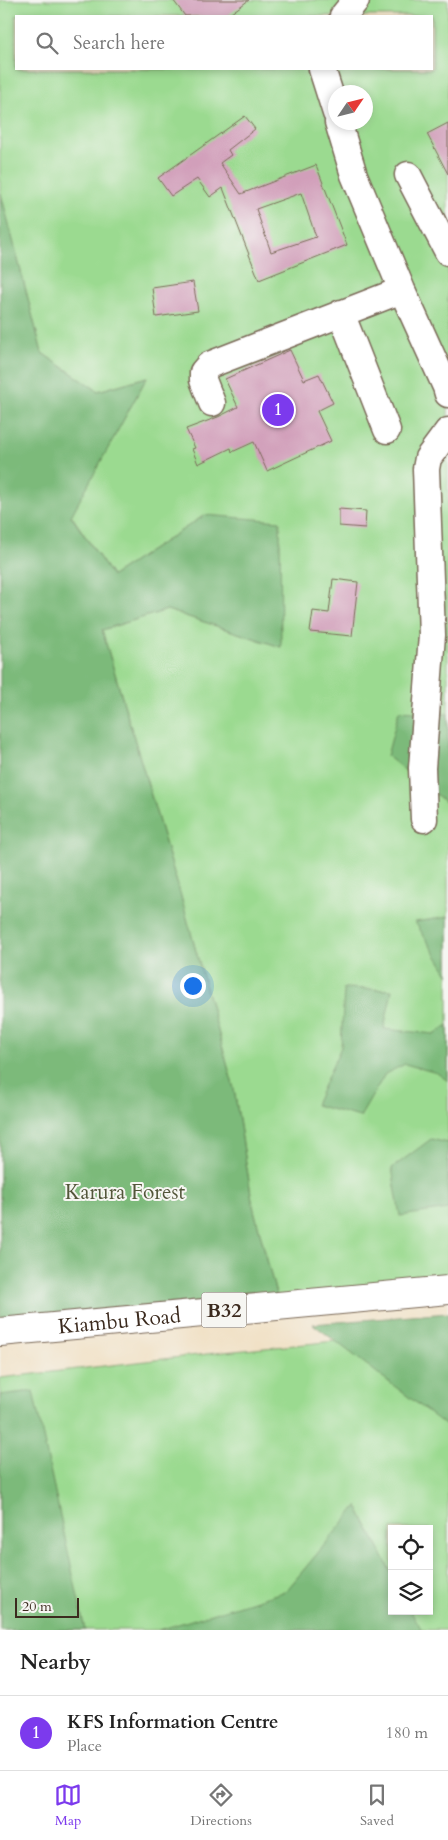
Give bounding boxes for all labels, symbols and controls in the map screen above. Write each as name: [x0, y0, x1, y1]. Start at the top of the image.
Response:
search box: [15, 15, 433, 70]
icon: search: [33, 29, 61, 57]
text: Search here: [73, 30, 165, 56]
north arrow: [328, 85, 373, 130]
pin: 1: [262, 391, 294, 429]
your location: [180, 973, 206, 999]
park label: Karura Forest: [65, 1178, 186, 1207]
road number: B32: [202, 1292, 246, 1328]
street label: Kiambu Road: [57, 1301, 182, 1341]
map controls: [388, 1525, 433, 1615]
button: locate: [388, 1525, 433, 1570]
button: layers: [388, 1570, 433, 1615]
scale bar: [15, 1595, 79, 1618]
text: 20 m: [22, 1597, 52, 1616]
text: Nearby: [20, 1648, 91, 1677]
text: KFS Information Centre: [67, 1709, 278, 1735]
text: 1: [32, 1722, 40, 1744]
text: 180 m: [386, 1722, 428, 1744]
text: Place: [67, 1735, 102, 1757]
tab: Map: [54, 1781, 82, 1830]
tab: Directions: [190, 1781, 252, 1830]
tab: Saved: [360, 1781, 394, 1830]

